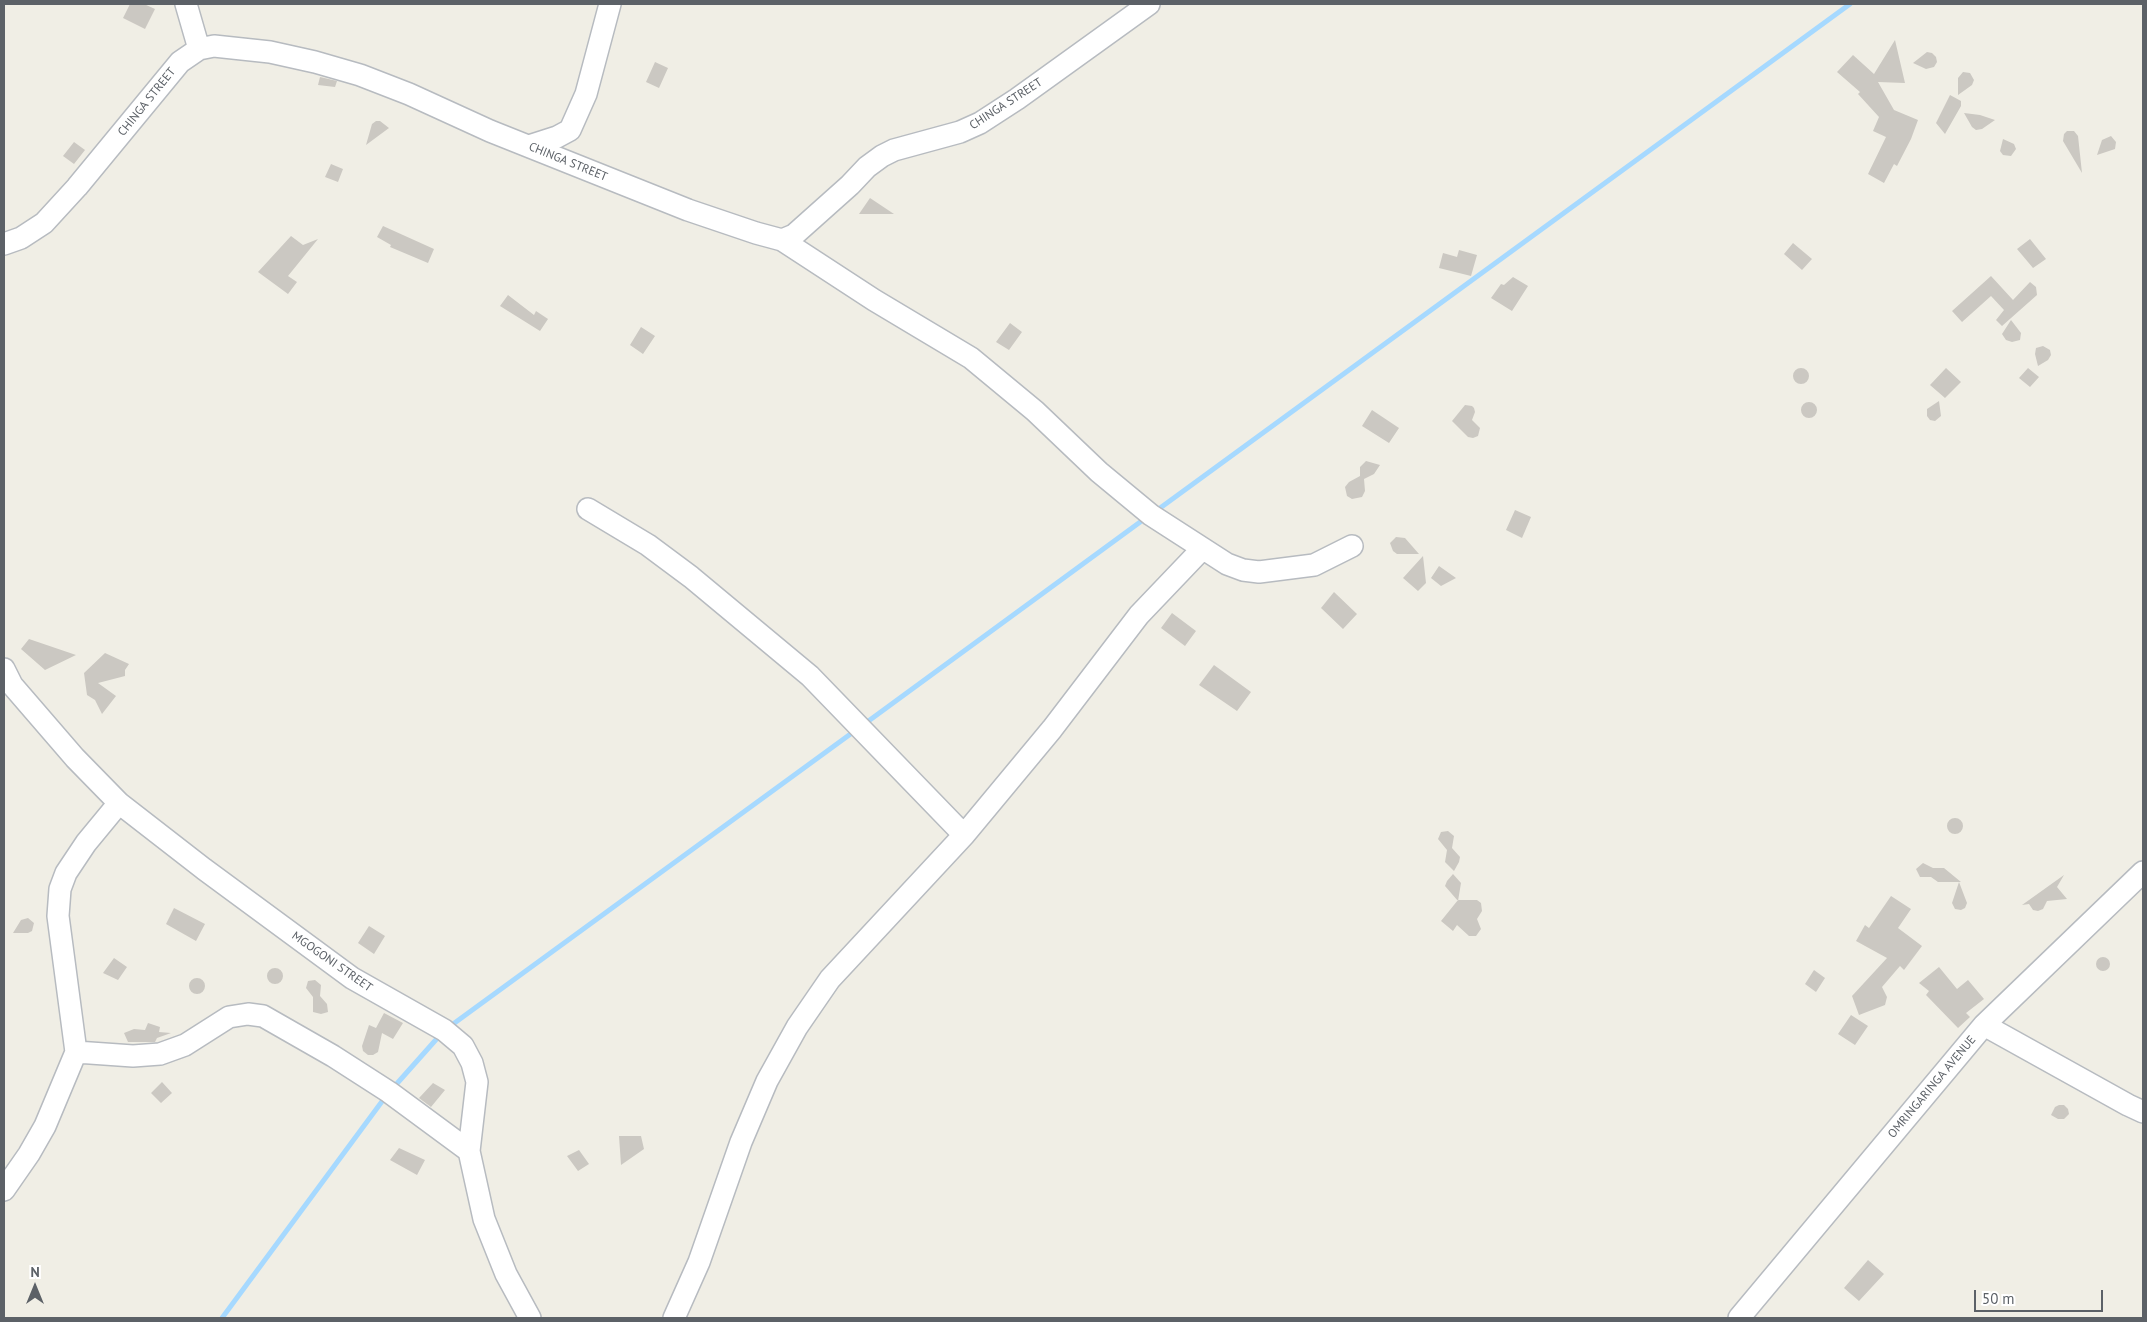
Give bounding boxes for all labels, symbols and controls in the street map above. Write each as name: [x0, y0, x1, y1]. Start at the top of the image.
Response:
street label: CHINGA STREET: [115, 65, 179, 139]
street label: CHINGA STREET: [967, 75, 1045, 133]
street label: CHINGA STREET: [526, 140, 610, 184]
street label: MGOGONI STREET: [289, 929, 375, 995]
street label: OMRINGARINGA AVENUE: [1885, 1033, 1979, 1141]
north arrow: [10, 1262, 60, 1312]
text: N: [30, 1263, 40, 1281]
scale bar: [1977, 1280, 2106, 1312]
text: 50 m: [1982, 1289, 2015, 1308]

